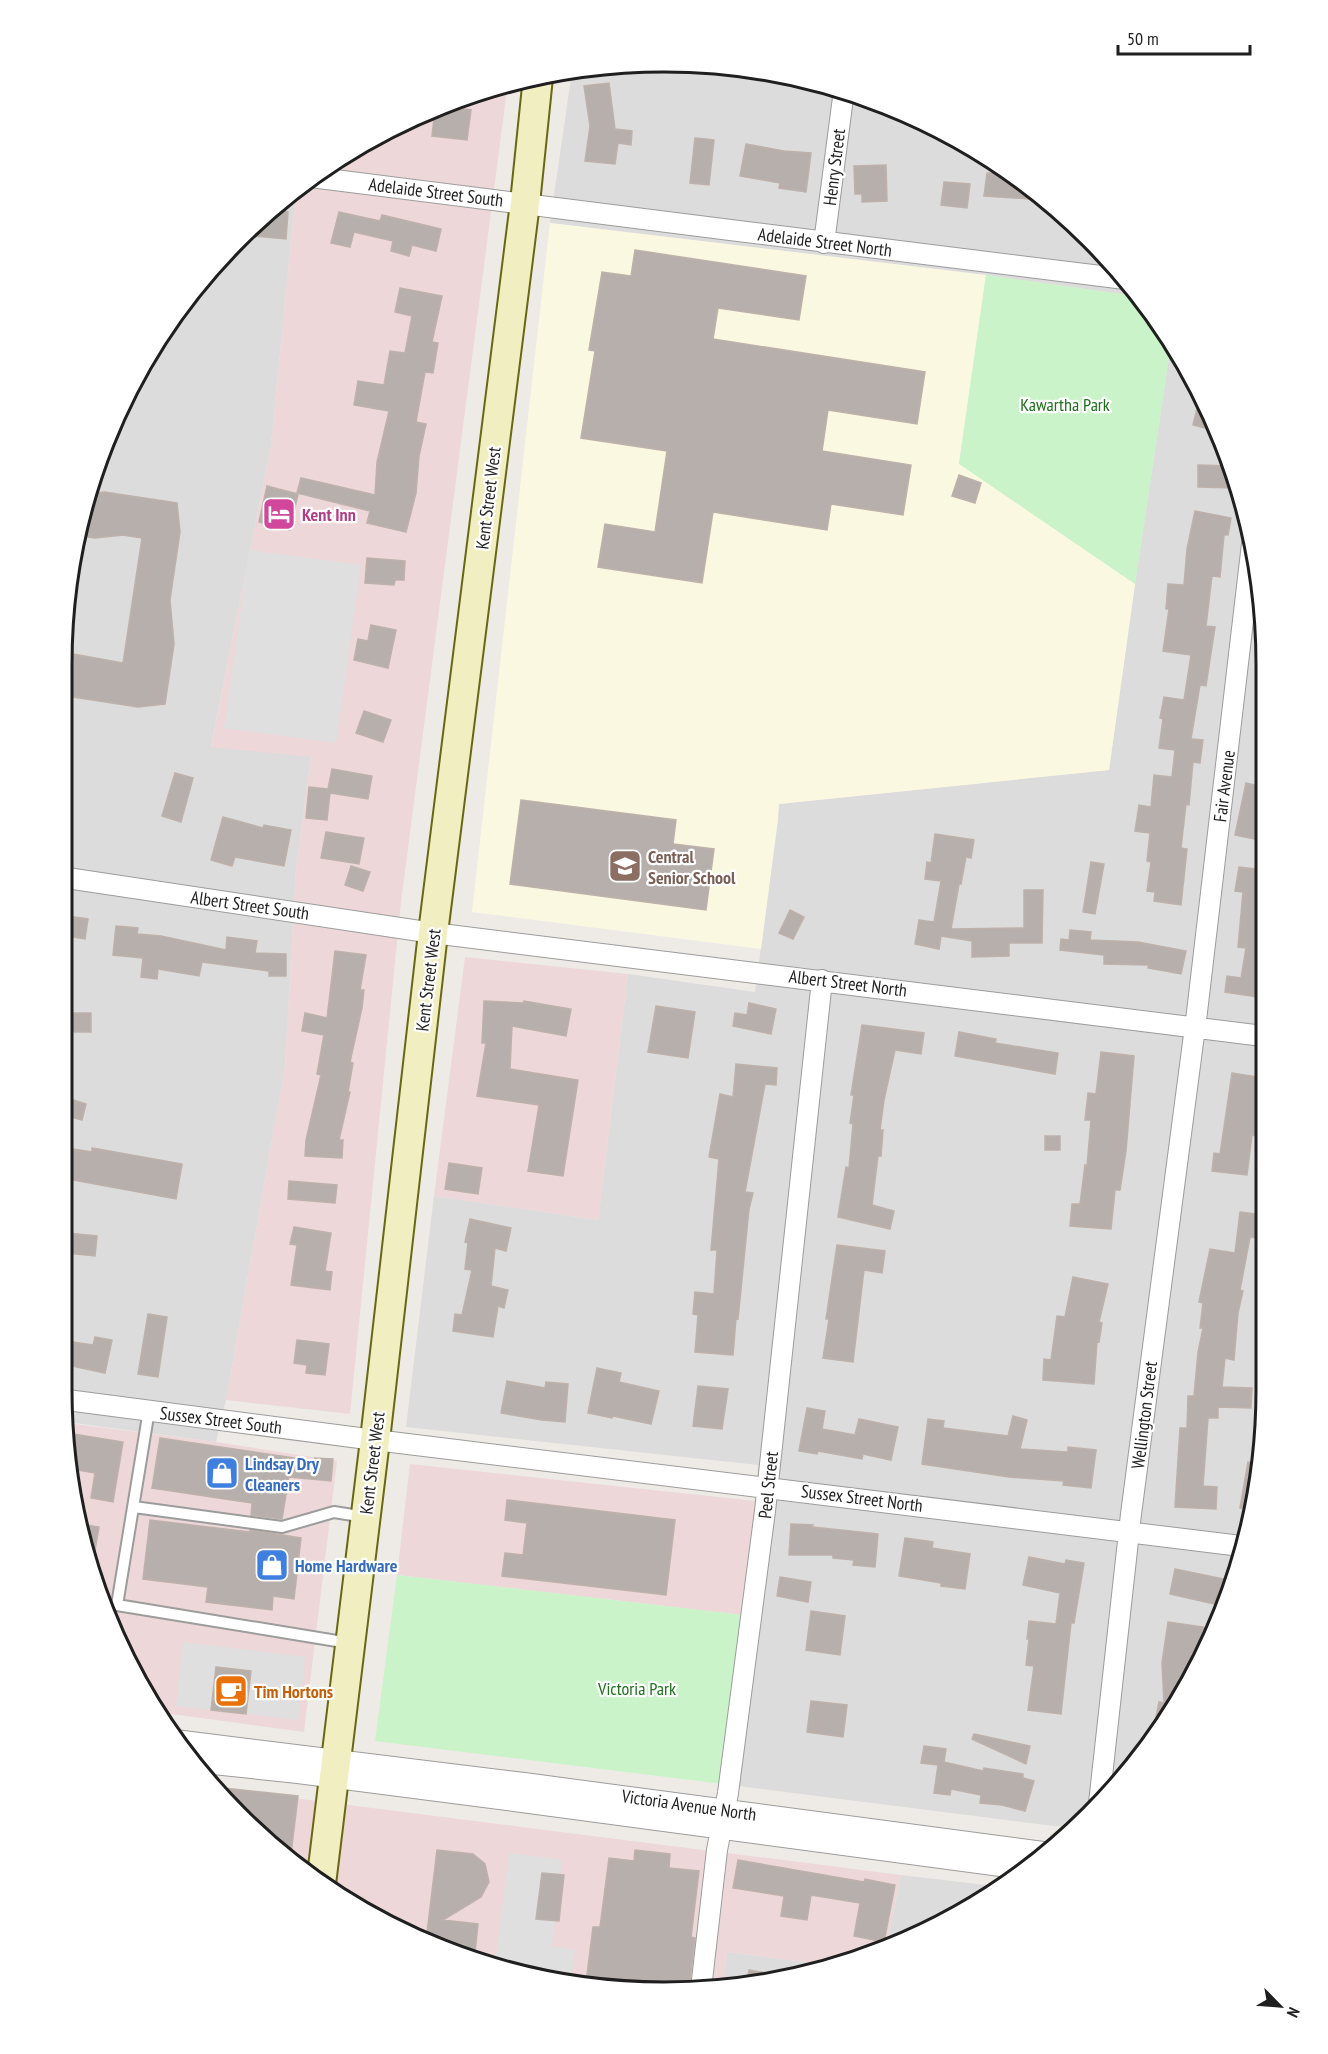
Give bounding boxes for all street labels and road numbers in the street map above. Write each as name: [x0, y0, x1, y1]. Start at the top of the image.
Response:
street label: Henry Street: [818, 127, 850, 207]
street label: Adelaide Street South: [367, 172, 505, 212]
street label: Adelaide Street North: [757, 222, 893, 262]
street label: Kent Street West: [470, 445, 506, 551]
street label: Fair Avenue: [1208, 749, 1240, 823]
street label: Albert Street South: [189, 885, 311, 925]
street label: Kent Street West: [410, 927, 446, 1033]
street label: Albert Street North: [788, 964, 908, 1002]
street label: Wellington Street: [1126, 1360, 1162, 1470]
street label: Sussex Street South: [159, 1401, 283, 1439]
street label: Kent Street West: [354, 1410, 390, 1516]
street label: Peel Street: [753, 1450, 783, 1520]
street label: Sussex Street North: [800, 1479, 924, 1517]
street label: Victoria Avenue North: [619, 1784, 758, 1826]

